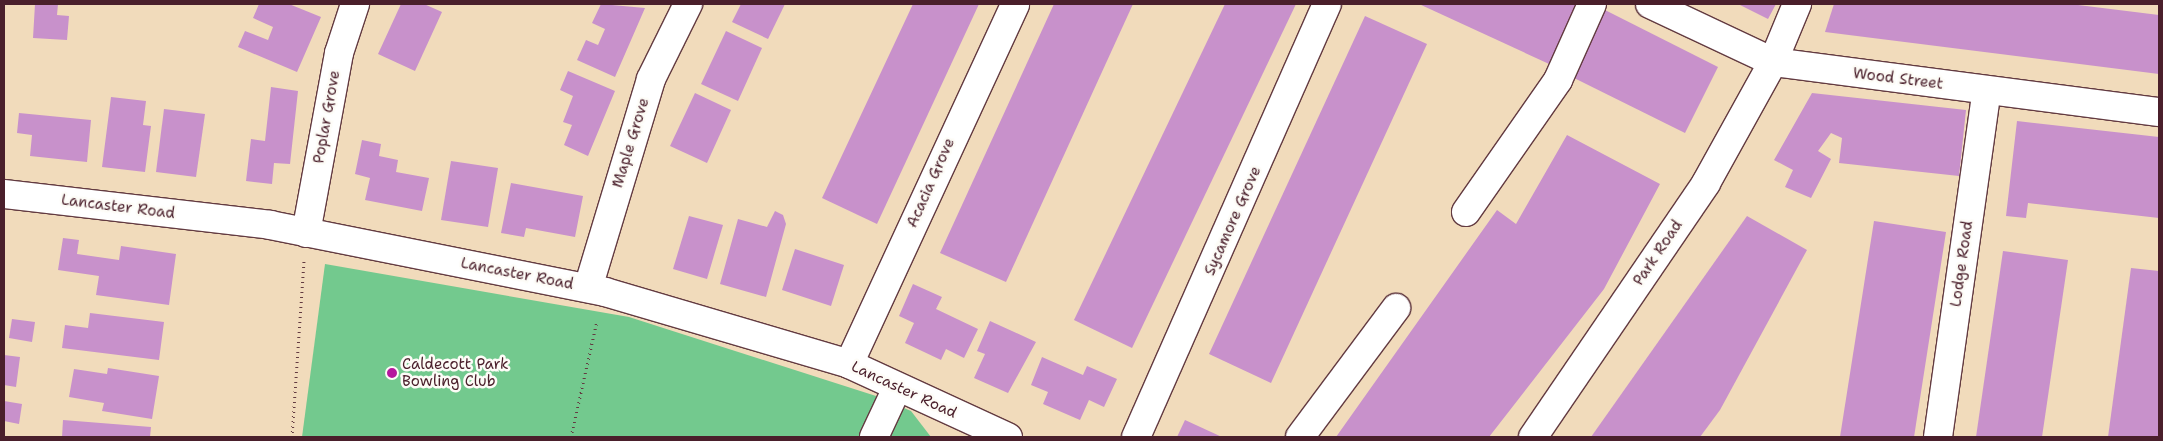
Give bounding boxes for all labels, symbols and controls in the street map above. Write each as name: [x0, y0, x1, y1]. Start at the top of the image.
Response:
street label: Wood Street: [1852, 65, 1944, 93]
street label: Poplar Grove: [310, 69, 344, 165]
street label: Maple Grove: [609, 96, 653, 190]
street label: Acacia Grove: [903, 136, 959, 230]
street label: Sycamore Grove: [1201, 164, 1265, 278]
street label: Lancaster Road: [60, 191, 176, 223]
street label: Park Road: [1630, 217, 1686, 289]
street label: Lodge Road: [1947, 220, 1977, 308]
street label: Lancaster Road: [459, 254, 575, 294]
place label: Caldecott Park Bowling Club: [402, 355, 509, 390]
street label: Lancaster Road: [848, 358, 960, 422]
marker: Caldecott Park Bowling Club: [386, 367, 398, 379]

